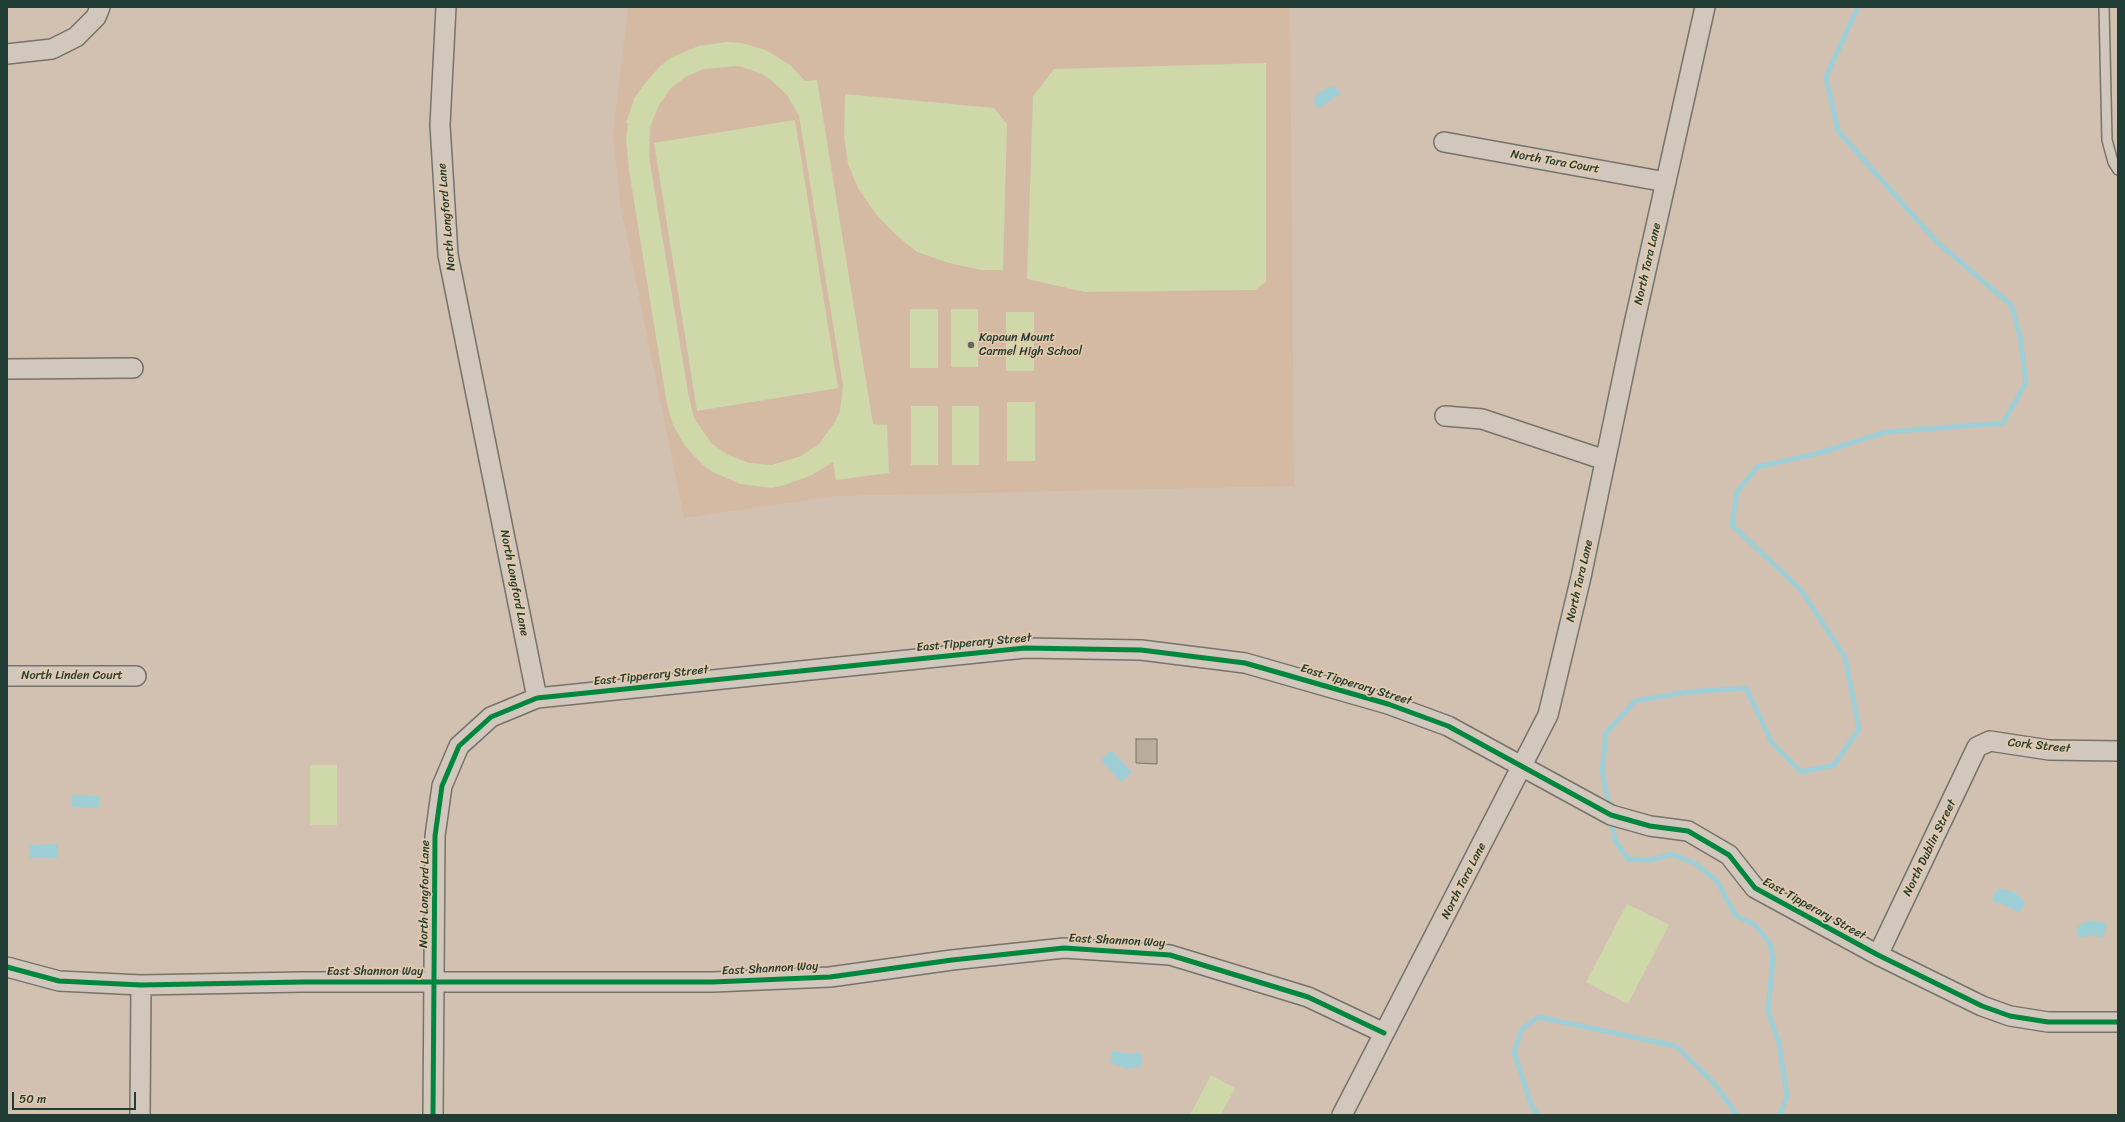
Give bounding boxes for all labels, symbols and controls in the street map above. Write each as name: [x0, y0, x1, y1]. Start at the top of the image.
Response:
street label: North Tara Court: [1510, 147, 1600, 177]
street label: North Longford Lane: [435, 163, 459, 271]
street label: North Tara Lane: [1632, 222, 1664, 306]
place label: Kapaun Mount Carmel High School: [979, 331, 1082, 359]
marker: Kapaun Mount Carmel High School: [966, 340, 976, 350]
street label: North Longford Lane: [497, 529, 531, 637]
street label: North Tara Lane: [1564, 539, 1596, 623]
street label: East Tipperary Street: [916, 631, 1032, 655]
street label: East Tipperary Street: [1299, 661, 1413, 709]
street label: East Tipperary Street: [593, 663, 709, 689]
street label: North Linden Court: [21, 669, 123, 683]
street label: Cork Street: [2007, 736, 2071, 756]
street label: North Dublin Street: [1900, 797, 1960, 899]
street label: North Longford Lane: [417, 840, 433, 948]
street label: North Tara Lane: [1439, 840, 1489, 922]
street label: East Tipperary Street: [1760, 875, 1868, 943]
street label: East Shannon Way: [1068, 931, 1166, 951]
street label: East Shannon Way: [721, 959, 819, 979]
street label: East Shannon Way: [327, 965, 423, 979]
scale bar: [14, 1084, 138, 1110]
text: 50 m: [19, 1088, 46, 1110]

